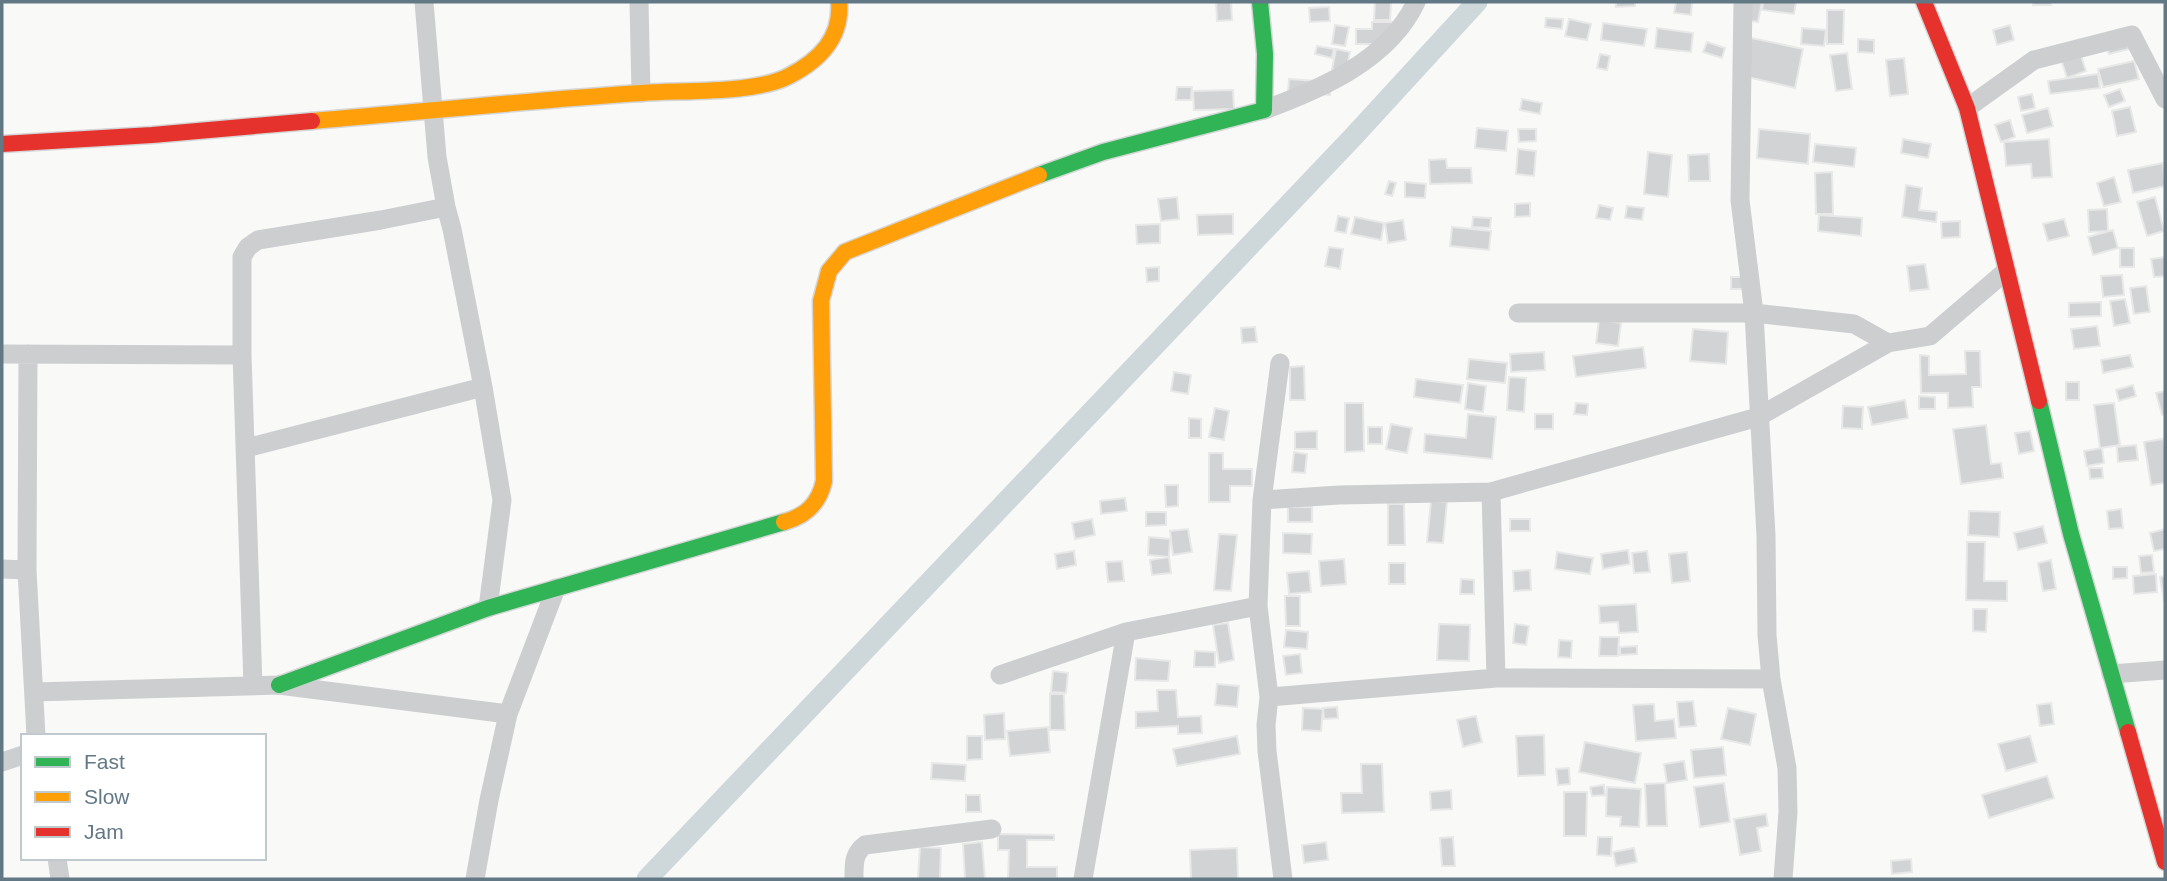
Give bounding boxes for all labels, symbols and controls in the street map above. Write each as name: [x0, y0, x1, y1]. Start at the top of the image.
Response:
legend: [21, 734, 266, 860]
text: Fast: [84, 750, 125, 773]
text: Slow: [84, 785, 130, 808]
text: Jam: [84, 820, 124, 843]

